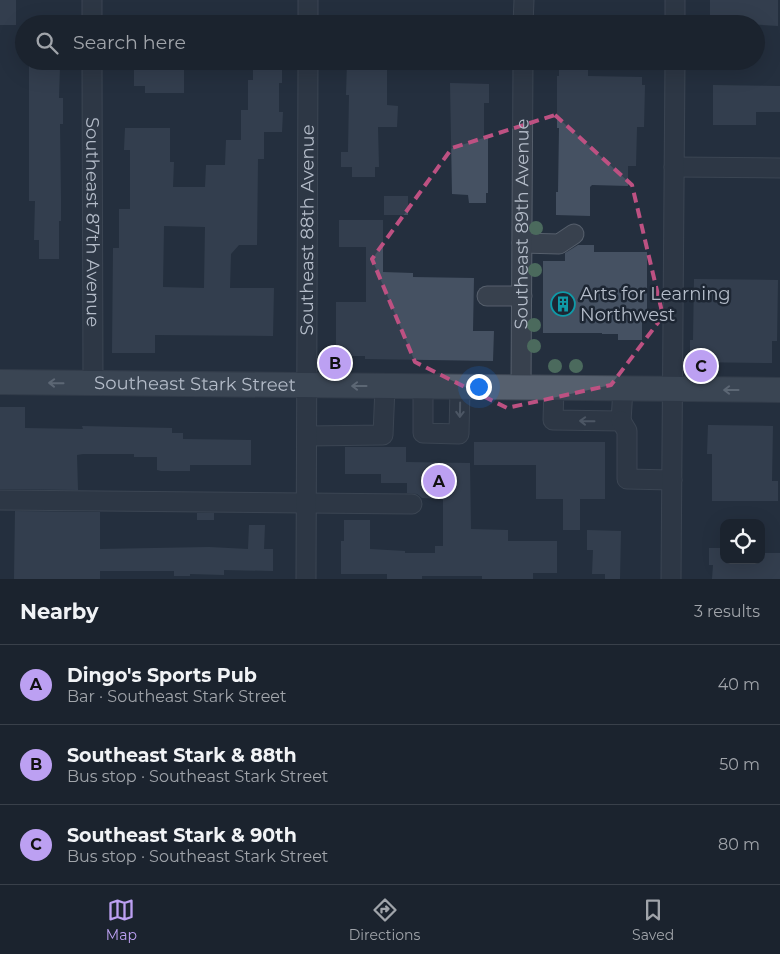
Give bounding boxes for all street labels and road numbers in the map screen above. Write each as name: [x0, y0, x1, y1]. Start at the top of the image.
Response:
street label: Southeast 87th Avenue: [81, 117, 104, 327]
street label: Southeast 89th Avenue: [510, 118, 534, 329]
street label: Southeast 88th Avenue: [296, 124, 319, 336]
street label: Southeast Stark Street: [94, 372, 296, 396]

